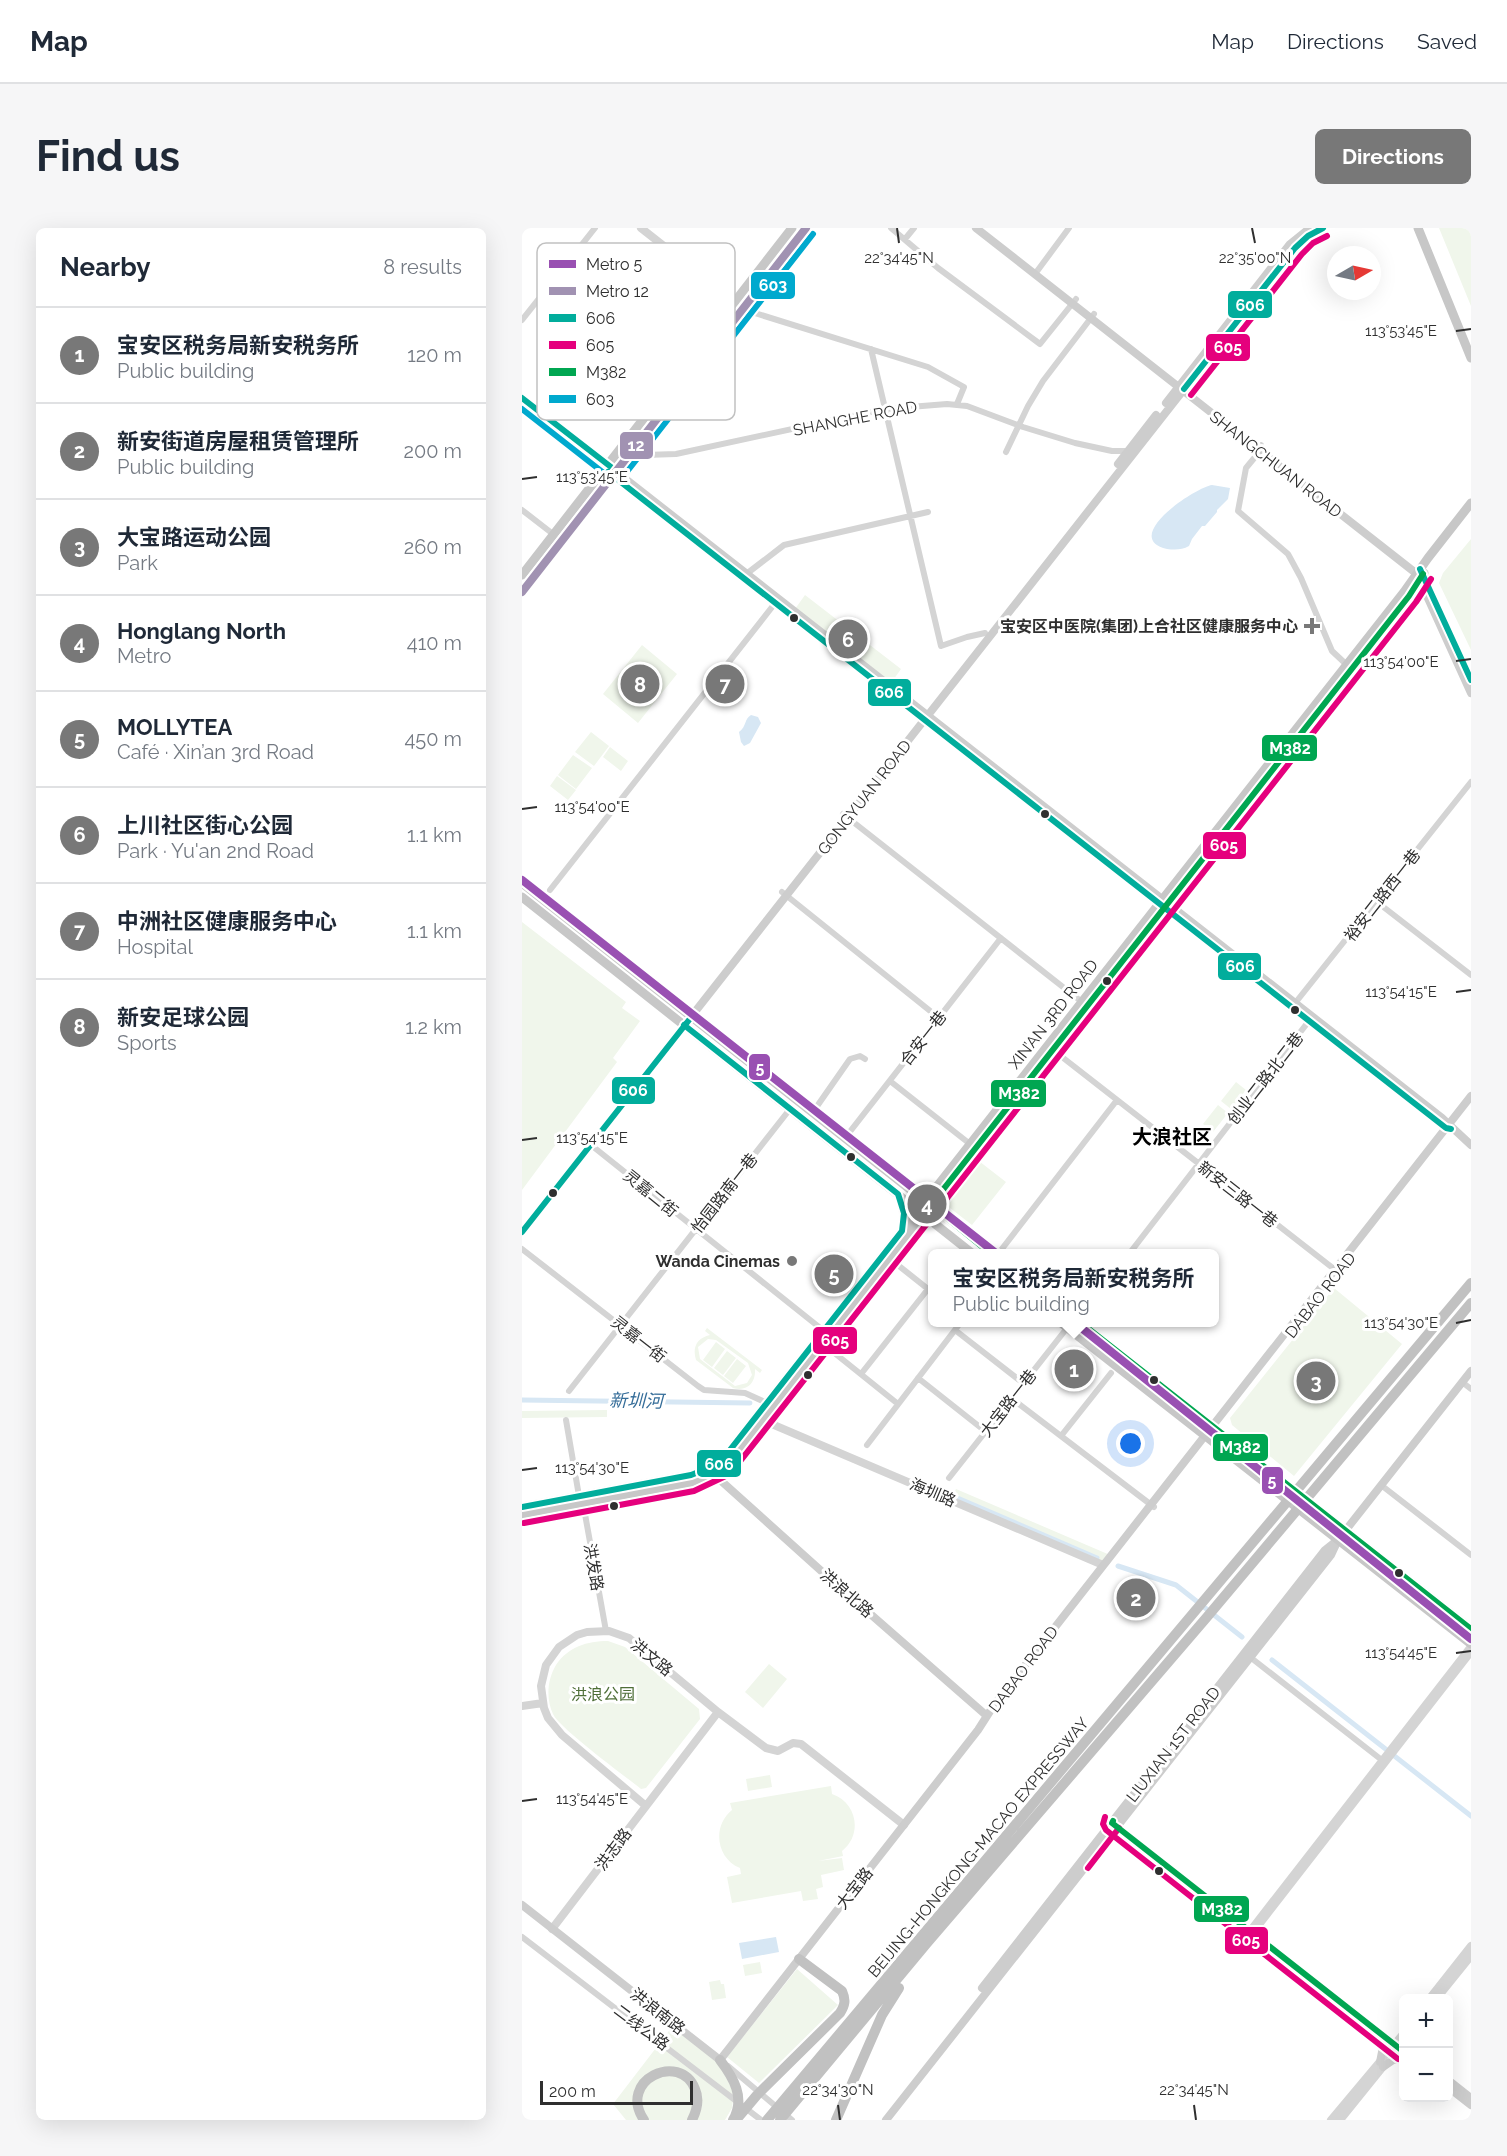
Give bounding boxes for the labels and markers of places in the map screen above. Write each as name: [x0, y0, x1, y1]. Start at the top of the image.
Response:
unlabelled marker: [788, 612, 800, 624]
pin: 6: [828, 616, 868, 662]
place label: 宝安区中医院(集团)上合社区健康服务中心: [1000, 617, 1298, 636]
marker: 宝安区中医院(集团)上合社区健康服务中心: [1303, 617, 1321, 635]
pin: 8: [620, 662, 660, 706]
pin: 7: [706, 662, 744, 706]
unlabelled marker: [1039, 808, 1051, 820]
unlabelled marker: [1101, 975, 1113, 987]
unlabelled marker: [1289, 1004, 1301, 1016]
unlabelled marker: [845, 1151, 857, 1163]
pin: 4: [908, 1182, 946, 1226]
unlabelled marker: [547, 1187, 559, 1199]
place label: Wanda Cinemas: [656, 1252, 780, 1271]
pin: 5: [814, 1252, 854, 1296]
marker: Wanda Cinemas: [785, 1254, 799, 1268]
pin: 1: [1054, 1346, 1094, 1392]
pin: 3: [1296, 1358, 1336, 1404]
unlabelled marker: [802, 1369, 814, 1381]
unlabelled marker: [1148, 1374, 1160, 1386]
unlabelled marker: [608, 1500, 620, 1512]
unlabelled marker: [1393, 1567, 1405, 1579]
pin: 2: [1116, 1576, 1156, 1620]
unlabelled marker: [1153, 1865, 1165, 1877]

